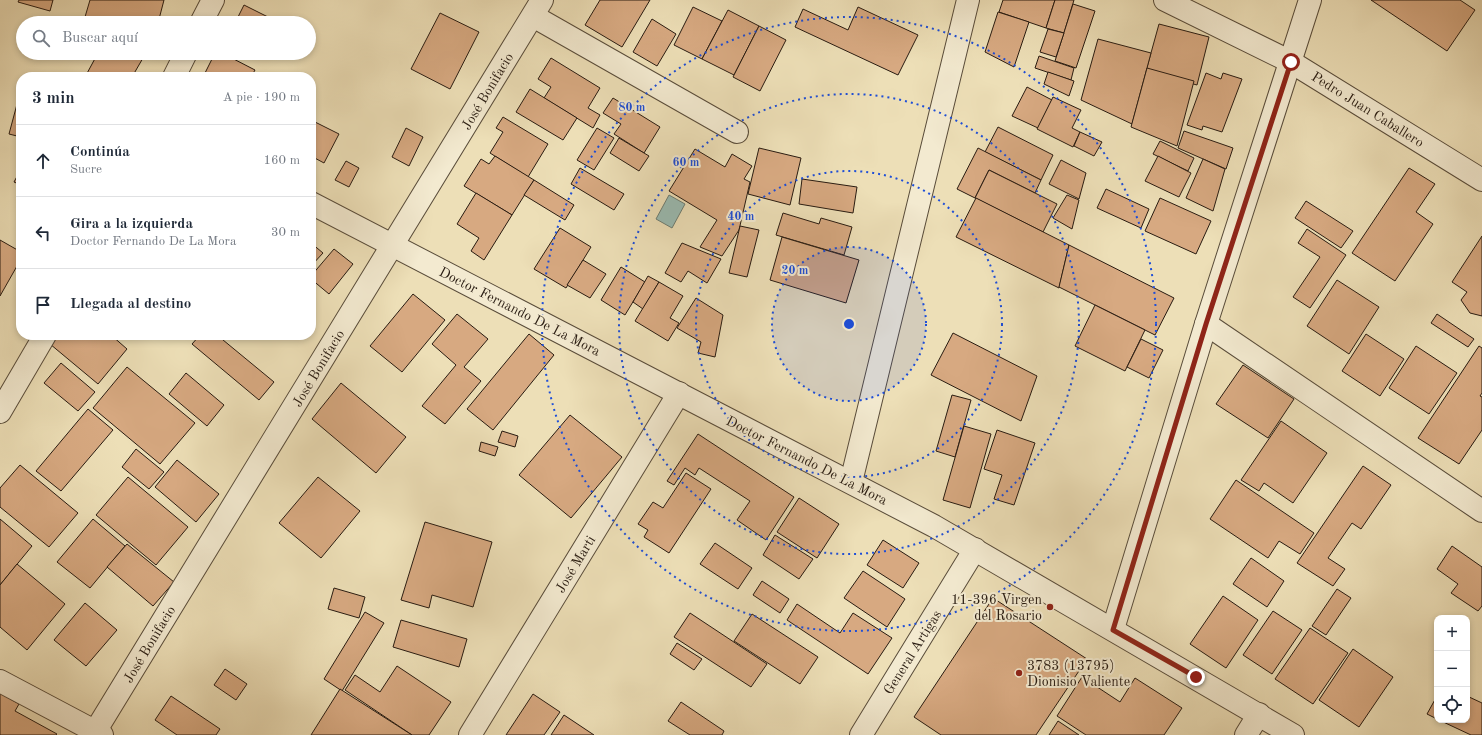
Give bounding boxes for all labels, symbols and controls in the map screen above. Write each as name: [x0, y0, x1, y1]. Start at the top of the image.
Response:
search box: [16, 16, 316, 60]
icon: search: [30, 27, 52, 49]
text: Buscar aquí: [62, 31, 138, 46]
street label: José Bonifacio: [459, 50, 516, 133]
route start: [1282, 53, 1300, 71]
street label: Pedro Juan Caballero: [1309, 70, 1426, 150]
text: 3 min: [32, 90, 75, 107]
text: A pie · 190 m: [223, 91, 300, 104]
text: 80 m: [619, 102, 646, 114]
text: Continúa: [70, 145, 130, 160]
icon: ahead: [32, 150, 54, 172]
text: 160 m: [263, 154, 300, 167]
text: 60 m: [673, 157, 700, 169]
text: Sucre: [70, 163, 102, 176]
text: 40 m: [728, 211, 755, 223]
text: Gira a la izquierda: [70, 217, 193, 232]
icon: left: [32, 222, 54, 244]
text: 30 m: [271, 226, 300, 239]
text: Doctor Fernando De La Mora: [70, 235, 236, 248]
street label: Doctor Fernando De La Mora: [437, 265, 603, 359]
text: 20 m: [782, 265, 809, 277]
icon: arrive: [32, 294, 54, 316]
text: Llegada al destino: [70, 297, 191, 312]
centre of rings: [842, 317, 856, 331]
street label: José Bonifacio: [290, 327, 347, 410]
street label: Doctor Fernando De La Mora: [724, 414, 890, 508]
street label: José Marti: [553, 533, 598, 596]
place label: 11-396 Virgen del Rosario: [951, 593, 1042, 623]
marker: 11-396 Virgen del Rosario: [1045, 602, 1055, 612]
street label: José Bonifacio: [121, 603, 178, 686]
street label: General Artigas: [881, 608, 944, 697]
map controls: [1434, 615, 1470, 723]
button: +: [1434, 615, 1470, 651]
button: −: [1434, 651, 1470, 687]
place label: 3783 (13795) Dionisio Valiente: [1027, 659, 1130, 689]
marker: 3783 (13795) Dionisio Valiente: [1014, 668, 1024, 678]
route end: [1187, 668, 1205, 686]
button: locate: [1434, 687, 1470, 723]

